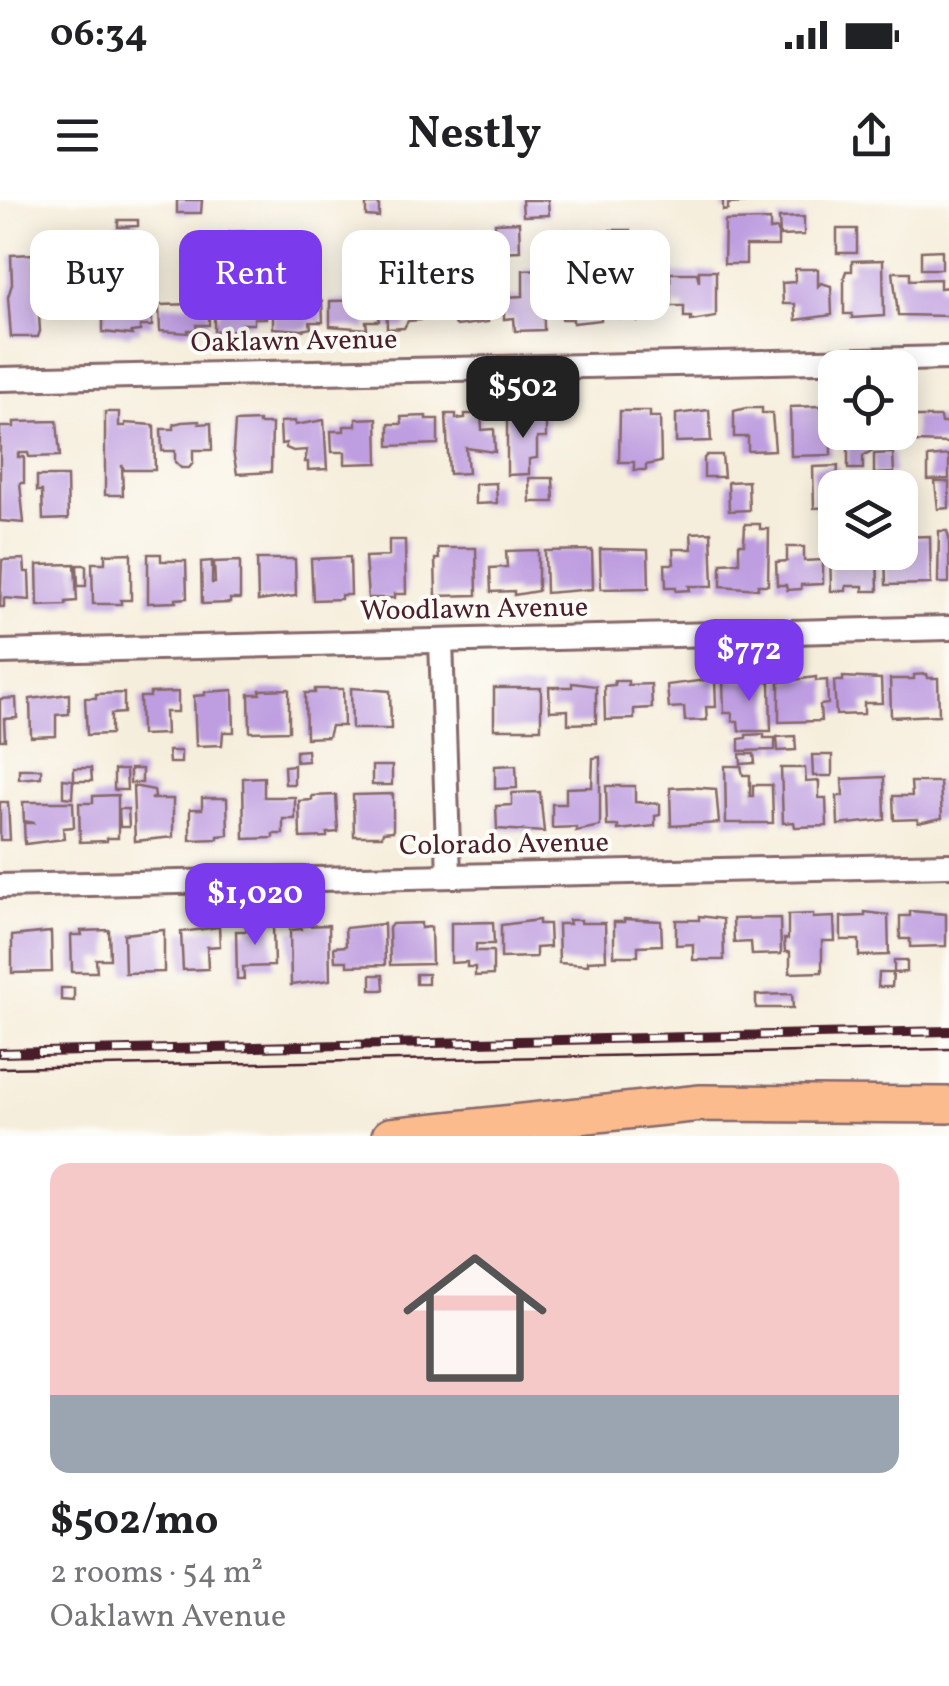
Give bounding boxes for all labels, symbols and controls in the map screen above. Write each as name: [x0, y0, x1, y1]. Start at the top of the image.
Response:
text: 06:34: [50, 9, 148, 62]
text: Nestly: [408, 104, 541, 167]
icon: menu: [50, 108, 105, 163]
icon: share: [844, 108, 899, 163]
chip: Buy: [30, 230, 159, 320]
chip: Rent: [179, 230, 322, 320]
chip: Filters: [342, 230, 510, 320]
chip: New: [530, 230, 670, 320]
street label: Oaklawn Avenue: [190, 321, 398, 363]
map controls: [818, 350, 918, 570]
button: locate: [818, 350, 918, 450]
pin: $502: [464, 356, 582, 441]
text: $502: [488, 366, 558, 410]
button: layers: [818, 470, 918, 570]
street label: Woodlawn Avenue: [359, 589, 589, 631]
pin: $772: [690, 619, 808, 704]
text: $772: [717, 629, 781, 673]
street label: Colorado Avenue: [399, 824, 609, 866]
pin: $1,020: [174, 863, 336, 948]
text: $1,020: [207, 873, 303, 917]
icon: home: [385, 1228, 565, 1408]
text: $502/mo: [50, 1493, 219, 1552]
text: 2 rooms · 54 m²: [50, 1552, 263, 1596]
text: Oaklawn Avenue: [50, 1596, 286, 1640]

